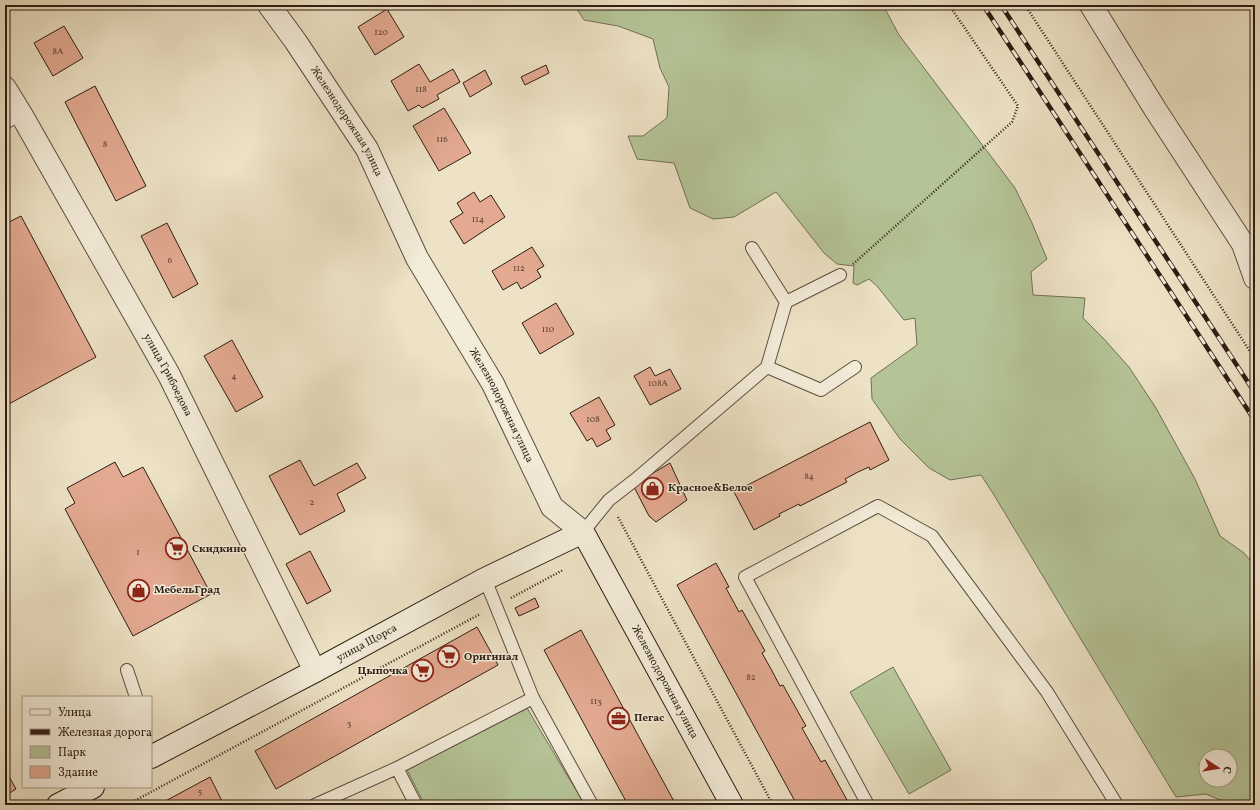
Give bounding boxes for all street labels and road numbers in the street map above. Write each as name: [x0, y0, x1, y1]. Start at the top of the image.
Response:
street label: Железнодорожная улица: [307, 63, 386, 179]
street label: улица Грибоедова: [140, 331, 196, 419]
street label: Железнодорожная улица: [465, 345, 537, 466]
street label: улица Щорса: [334, 620, 400, 666]
street label: Железнодорожная улица: [628, 622, 702, 742]

